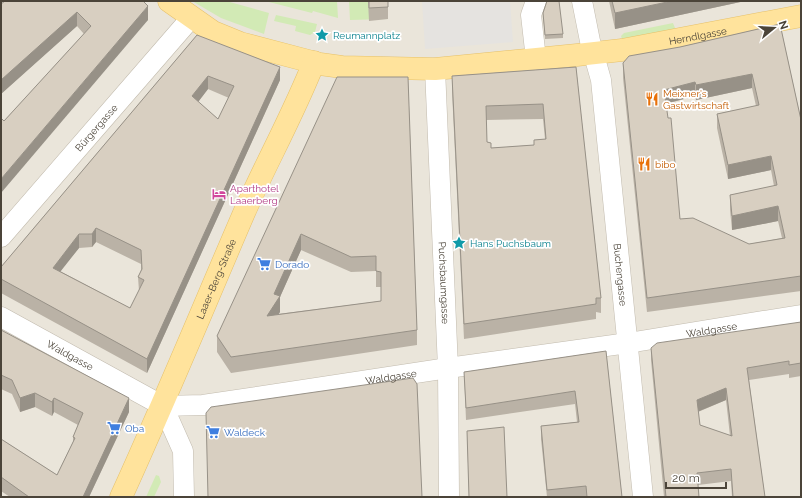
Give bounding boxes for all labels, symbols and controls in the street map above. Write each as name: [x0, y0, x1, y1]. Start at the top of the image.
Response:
north arrow: [754, 8, 794, 48]
text: N: [776, 19, 791, 31]
street label: Herndlgasse: [668, 25, 728, 47]
place icon: Reumannplatz: [314, 27, 330, 43]
place label: Reumannplatz: [333, 30, 400, 41]
place label: Meixner's Gastwirtschaft: [663, 88, 730, 111]
restaurant icon: Meixner's Gastwirtschaft: [644, 91, 660, 107]
street label: Bürgergasse: [73, 102, 120, 154]
restaurant icon: bibo: [636, 156, 652, 172]
place label: bibo: [655, 159, 676, 170]
place label: Aparthotel Laaerberg: [230, 183, 279, 206]
hotel icon: Aparthotel Laaerberg: [211, 186, 227, 202]
place icon: Hans Puchsbaum: [451, 235, 467, 251]
street label: Laaer-Berg-Straße: [194, 237, 238, 321]
place label: Hans Puchsbaum: [470, 238, 551, 249]
street label: Puchsbaumgasse: [437, 241, 451, 324]
street label: Buchengasse: [611, 243, 629, 307]
supermarket icon: Dorado: [256, 256, 272, 272]
place label: Dorado: [275, 259, 309, 270]
street label: Waldgasse: [685, 320, 738, 340]
street label: Waldgasse: [45, 338, 95, 373]
street label: Waldgasse: [365, 368, 418, 386]
supermarket icon: Oba: [106, 420, 122, 436]
place label: Oba: [125, 423, 144, 434]
supermarket icon: Waldeck: [205, 424, 221, 440]
place label: Waldeck: [224, 427, 266, 438]
scale bar: [666, 464, 726, 490]
text: 20 m: [672, 471, 700, 485]

